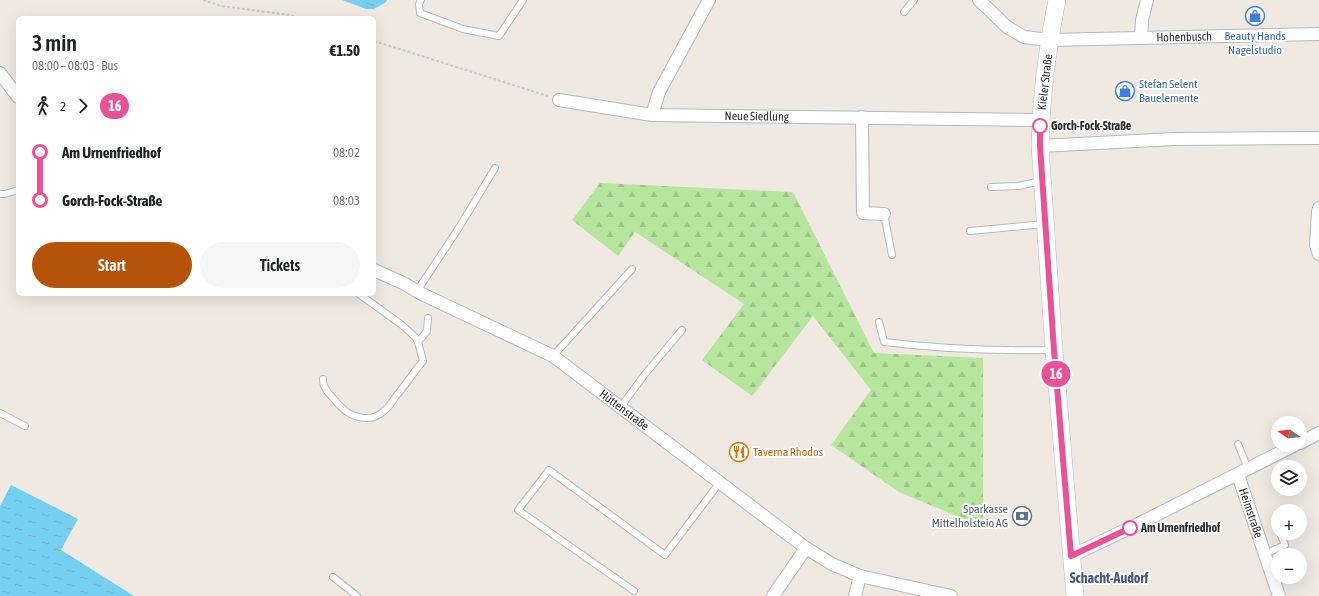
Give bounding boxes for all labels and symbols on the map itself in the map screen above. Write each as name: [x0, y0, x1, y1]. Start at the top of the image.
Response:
shop icon: Beauty Hands Nagelstudio: [1244, 5, 1266, 27]
street label: Hohenbusch: [1156, 29, 1212, 45]
place label: Beauty Hands Nagelstudio: [1225, 29, 1285, 57]
street label: Kieler Straße: [1035, 53, 1055, 111]
place label: Stefan Selent Bauelemente: [1139, 77, 1199, 105]
shop icon: Stefan Selent Bauelemente: [1114, 80, 1136, 102]
street label: Neue Siedlung: [725, 109, 790, 124]
marker: Gorch-Fock-Straße: [1032, 118, 1048, 134]
place label: Gorch-Fock-Straße: [1051, 119, 1132, 133]
line badge: 16: [1038, 361, 1074, 387]
street label: Hüttenstraße: [597, 387, 652, 433]
north arrow: [1271, 416, 1307, 452]
restaurant icon: Taverna Rhodos: [728, 441, 750, 463]
place label: Taverna Rhodos: [753, 445, 823, 459]
street label: Heimstraße: [1236, 486, 1266, 540]
place label: Sparkasse Mittelholsteio AG: [932, 502, 1008, 530]
bank icon: Sparkasse Mittelholsteio AG: [1011, 505, 1033, 527]
marker: Am Urnenfriedhof: [1122, 520, 1138, 536]
place label: Am Urnenfriedhof: [1140, 521, 1221, 535]
district label: Schacht-Audorf: [1070, 570, 1148, 586]

